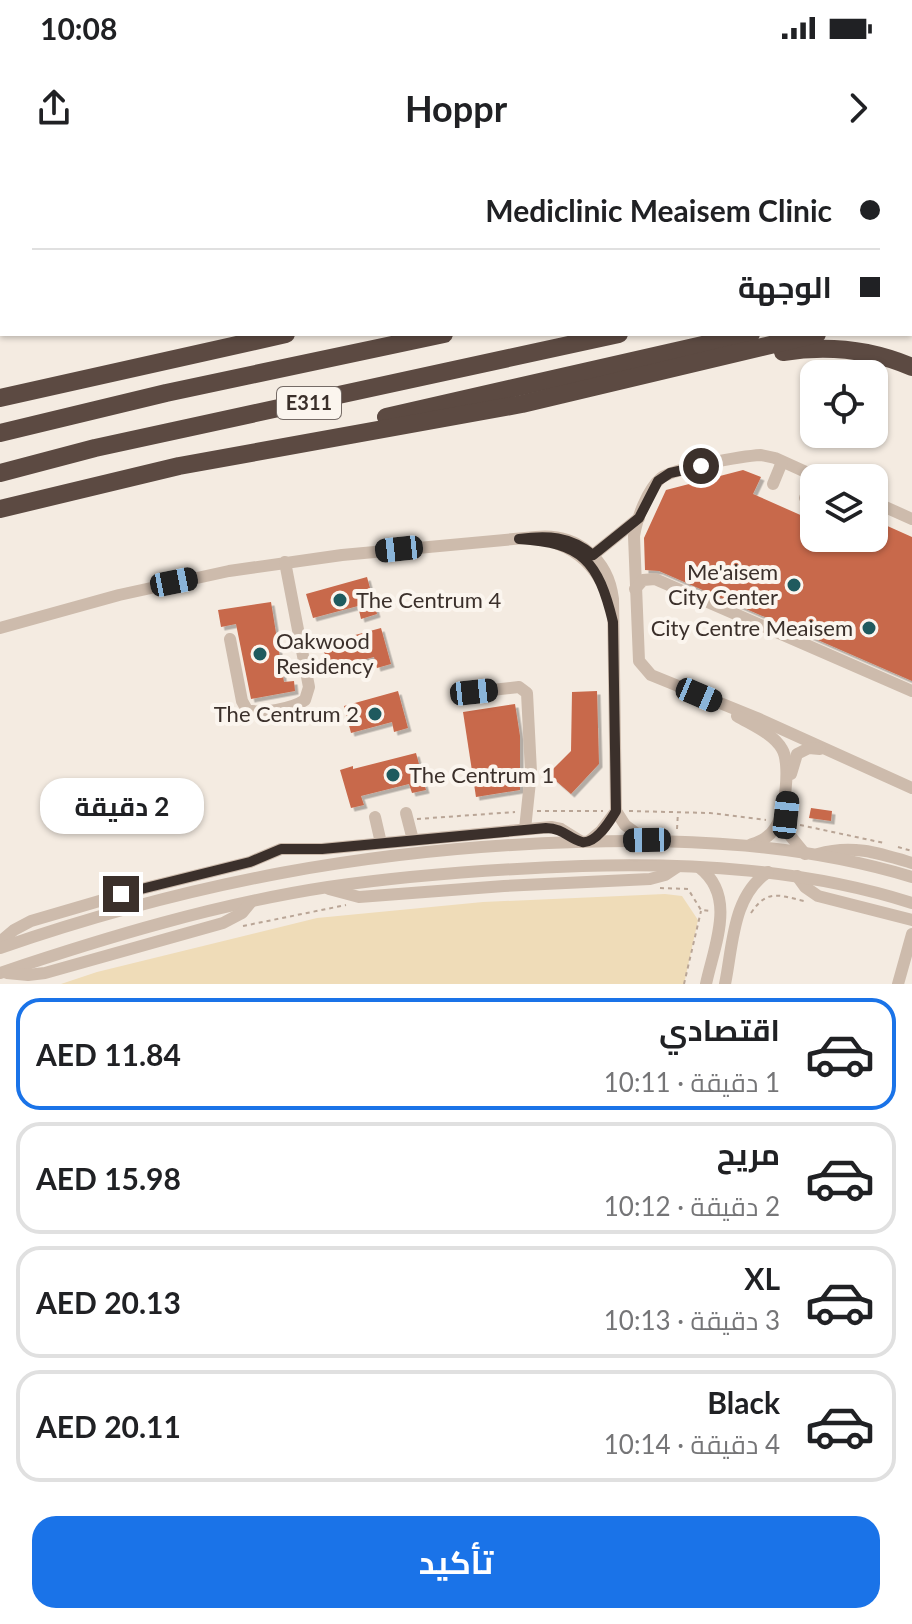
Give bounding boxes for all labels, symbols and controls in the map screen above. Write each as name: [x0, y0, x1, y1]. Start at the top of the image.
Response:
text: 10:08: [40, 10, 117, 46]
icon: share: [32, 86, 76, 130]
text: Hoppr: [405, 86, 507, 130]
icon: forward: [836, 86, 880, 130]
text: Mediclinic Meaisem Clinic: [485, 192, 832, 228]
text: الوجهة: [738, 268, 832, 304]
map controls: [800, 360, 888, 552]
button: locate: [800, 360, 888, 448]
road number: E311: [277, 387, 341, 419]
route start: [683, 448, 719, 484]
button: layers: [800, 464, 888, 552]
car: [374, 535, 424, 563]
place label: Me'aisem City Center: [668, 558, 778, 610]
car: [148, 566, 200, 598]
marker: Me'aisem City Center: [785, 576, 803, 594]
place label: The Centrum 4: [356, 586, 501, 613]
marker: The Centrum 4: [331, 591, 349, 609]
place label: City Centre Meaisem: [651, 614, 853, 641]
marker: City Centre Meaisem: [860, 619, 878, 637]
place label: Oakwood Residency: [276, 627, 374, 679]
marker: Oakwood Residency: [251, 645, 269, 663]
car: [672, 675, 726, 715]
car: [449, 678, 499, 706]
place label: The Centrum 2: [214, 700, 359, 727]
marker: The Centrum 2: [366, 705, 384, 723]
place label: The Centrum 1: [409, 761, 554, 788]
marker: The Centrum 1: [384, 766, 402, 784]
callout: 2 دقيقة: [39, 778, 203, 834]
text: 2 دقيقة: [75, 790, 169, 822]
car: [772, 790, 800, 840]
car: [623, 828, 671, 852]
route end: [103, 876, 139, 912]
text: اقتصادي: [659, 1011, 780, 1047]
icon: car: [804, 1018, 876, 1090]
text: AED 11.84: [36, 1036, 181, 1072]
text: 1 دقيقة · 10:11: [604, 1066, 780, 1098]
text: مريح: [717, 1135, 780, 1171]
icon: car: [804, 1142, 876, 1214]
text: AED 15.98: [36, 1160, 181, 1196]
text: 2 دقيقة · 10:12: [604, 1190, 780, 1222]
text: XL: [744, 1260, 780, 1296]
icon: car: [804, 1266, 876, 1338]
text: AED 20.13: [36, 1284, 181, 1320]
text: 3 دقيقة · 10:13: [604, 1304, 780, 1336]
text: Black: [707, 1384, 780, 1420]
icon: car: [804, 1390, 876, 1462]
text: AED 20.11: [36, 1408, 181, 1444]
text: 4 دقيقة · 10:14: [604, 1428, 780, 1460]
button: تأكيد: [32, 1516, 880, 1608]

